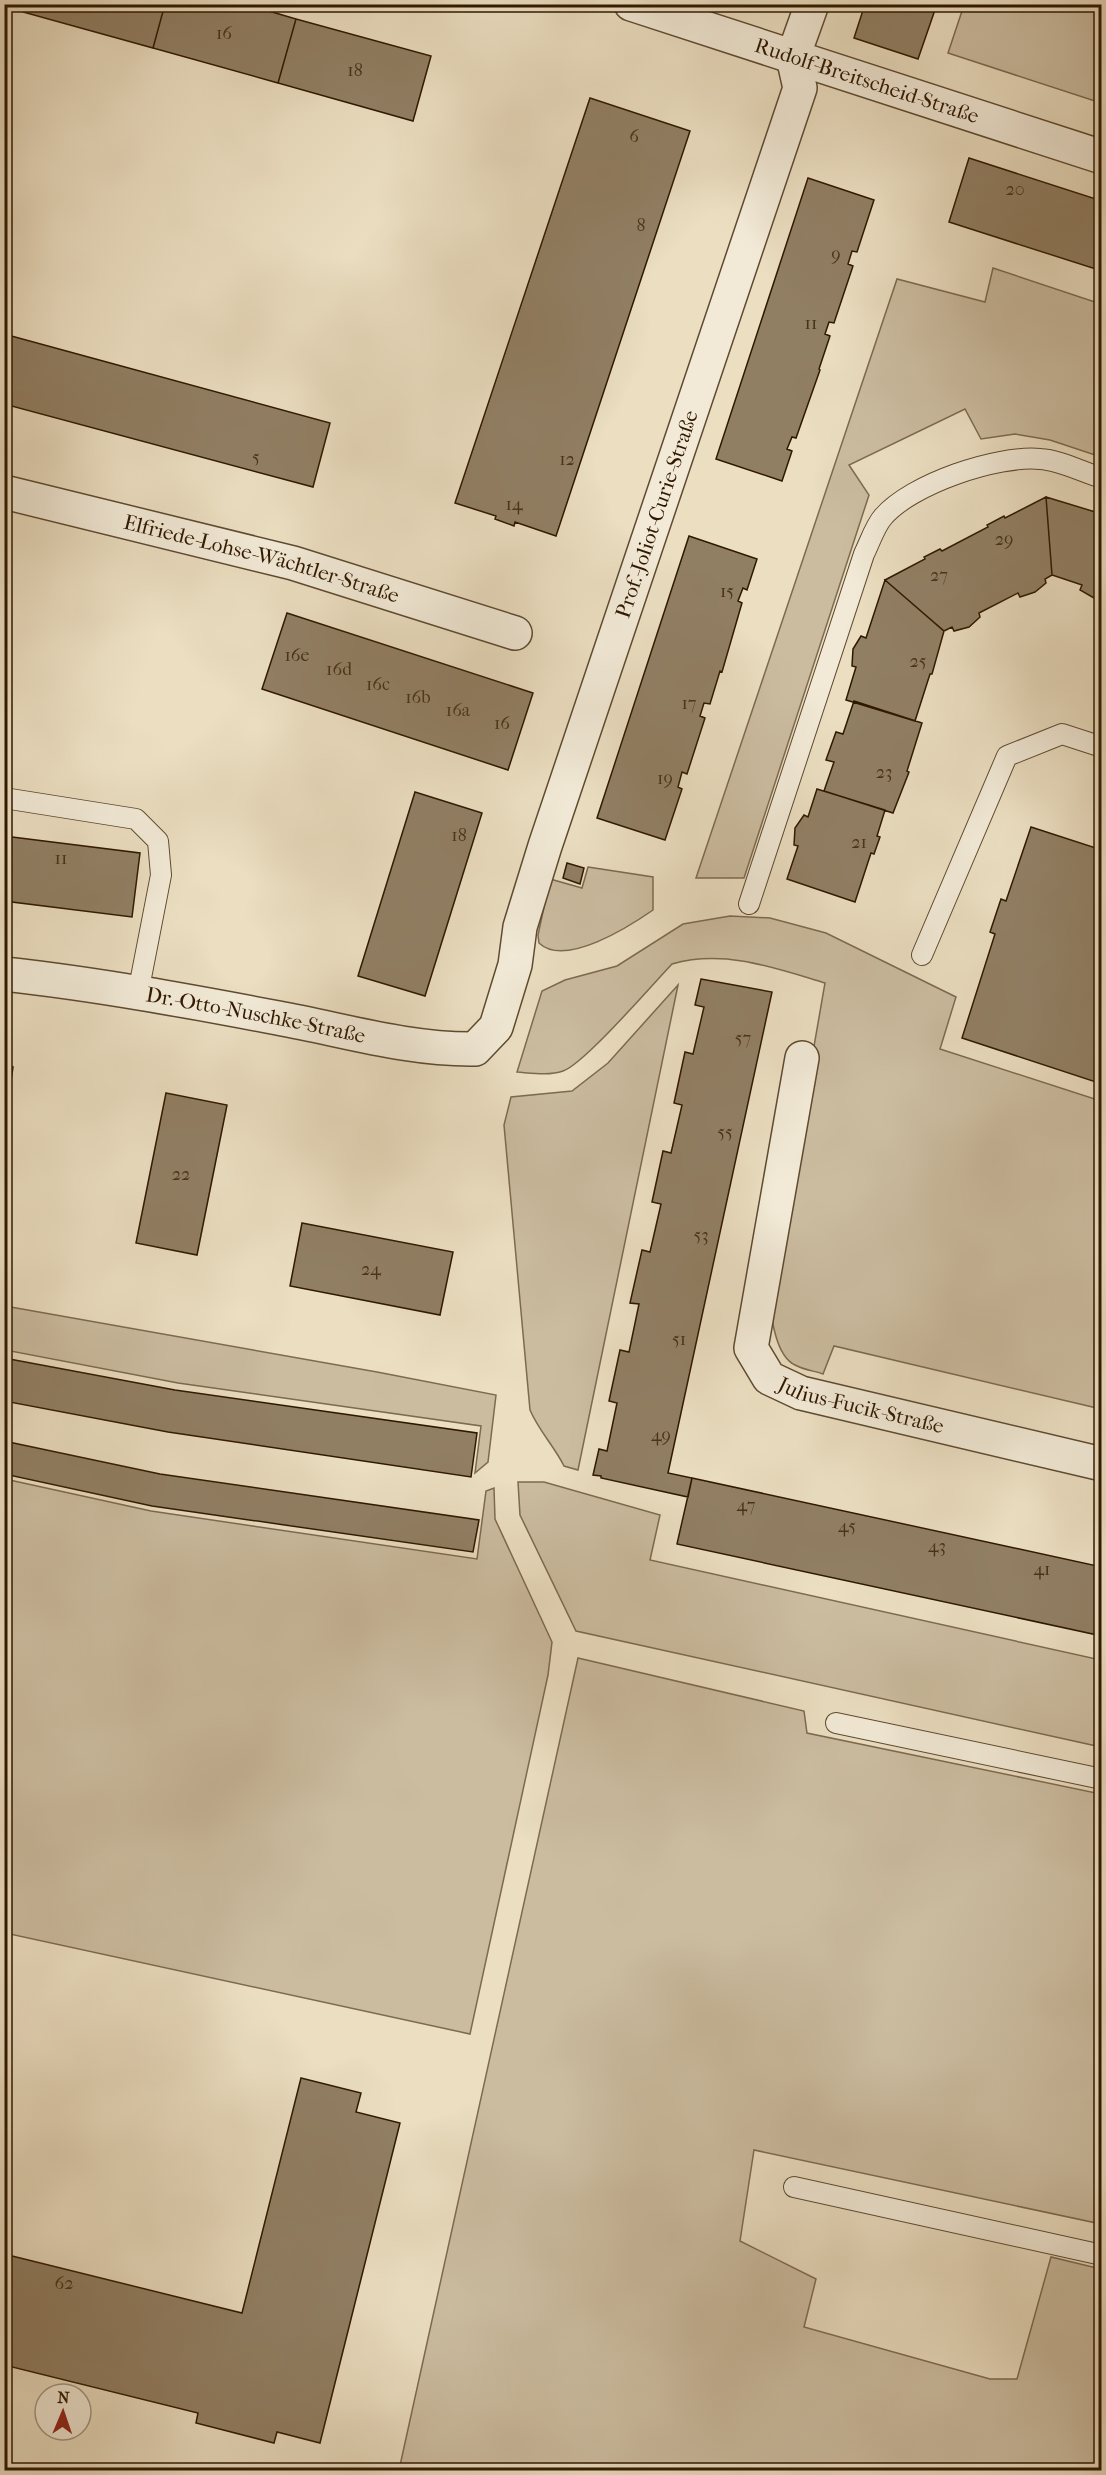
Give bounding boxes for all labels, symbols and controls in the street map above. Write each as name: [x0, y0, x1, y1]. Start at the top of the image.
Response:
house number: 16: [216, 23, 232, 44]
street label: Rudolf-Breitscheid-Straße: [752, 33, 982, 128]
house number: 18: [347, 60, 363, 81]
house number: 6: [629, 126, 639, 147]
house number: 20: [1005, 179, 1025, 200]
house number: 8: [636, 215, 646, 236]
house number: 9: [831, 244, 841, 265]
house number: 11: [805, 313, 817, 334]
street label: Prof.-Joliot-Curie-Straße: [611, 407, 703, 621]
house number: 5: [252, 447, 260, 468]
house number: 12: [559, 449, 575, 470]
house number: 14: [505, 494, 523, 515]
street label: Elfriede-Lohse-Wächtler-Straße: [121, 510, 402, 608]
house number: 29: [995, 529, 1013, 550]
house number: 27: [930, 565, 948, 586]
house number: 15: [720, 581, 734, 602]
house number: 16e: [285, 645, 310, 666]
house number: 25: [909, 651, 927, 672]
house number: 16d: [326, 659, 352, 680]
house number: 16c: [366, 674, 390, 695]
house number: 16b: [405, 687, 431, 708]
house number: 17: [681, 693, 697, 714]
house number: 16a: [446, 700, 471, 721]
house number: 16: [494, 713, 510, 734]
house number: 23: [876, 762, 892, 783]
house number: 19: [657, 768, 673, 789]
house number: 18: [451, 825, 467, 846]
house number: 21: [851, 832, 867, 853]
house number: 11: [55, 848, 67, 869]
street label: Dr.-Otto-Nuschke-Straße: [144, 982, 368, 1048]
house number: 57: [735, 1028, 752, 1049]
house number: 55: [717, 1122, 733, 1143]
house number: 22: [172, 1164, 190, 1185]
house number: 53: [693, 1225, 709, 1246]
house number: 24: [361, 1259, 381, 1280]
house number: 51: [672, 1329, 686, 1350]
street label: Julius-Fucik-Straße: [772, 1371, 946, 1438]
house number: 49: [651, 1425, 671, 1446]
house number: 47: [737, 1495, 756, 1516]
house number: 45: [838, 1516, 856, 1537]
house number: 43: [928, 1536, 946, 1557]
house number: 41: [1033, 1559, 1051, 1580]
house number: 62: [54, 2273, 74, 2294]
north arrow: [33, 2382, 93, 2442]
text: N: [57, 2388, 71, 2407]

